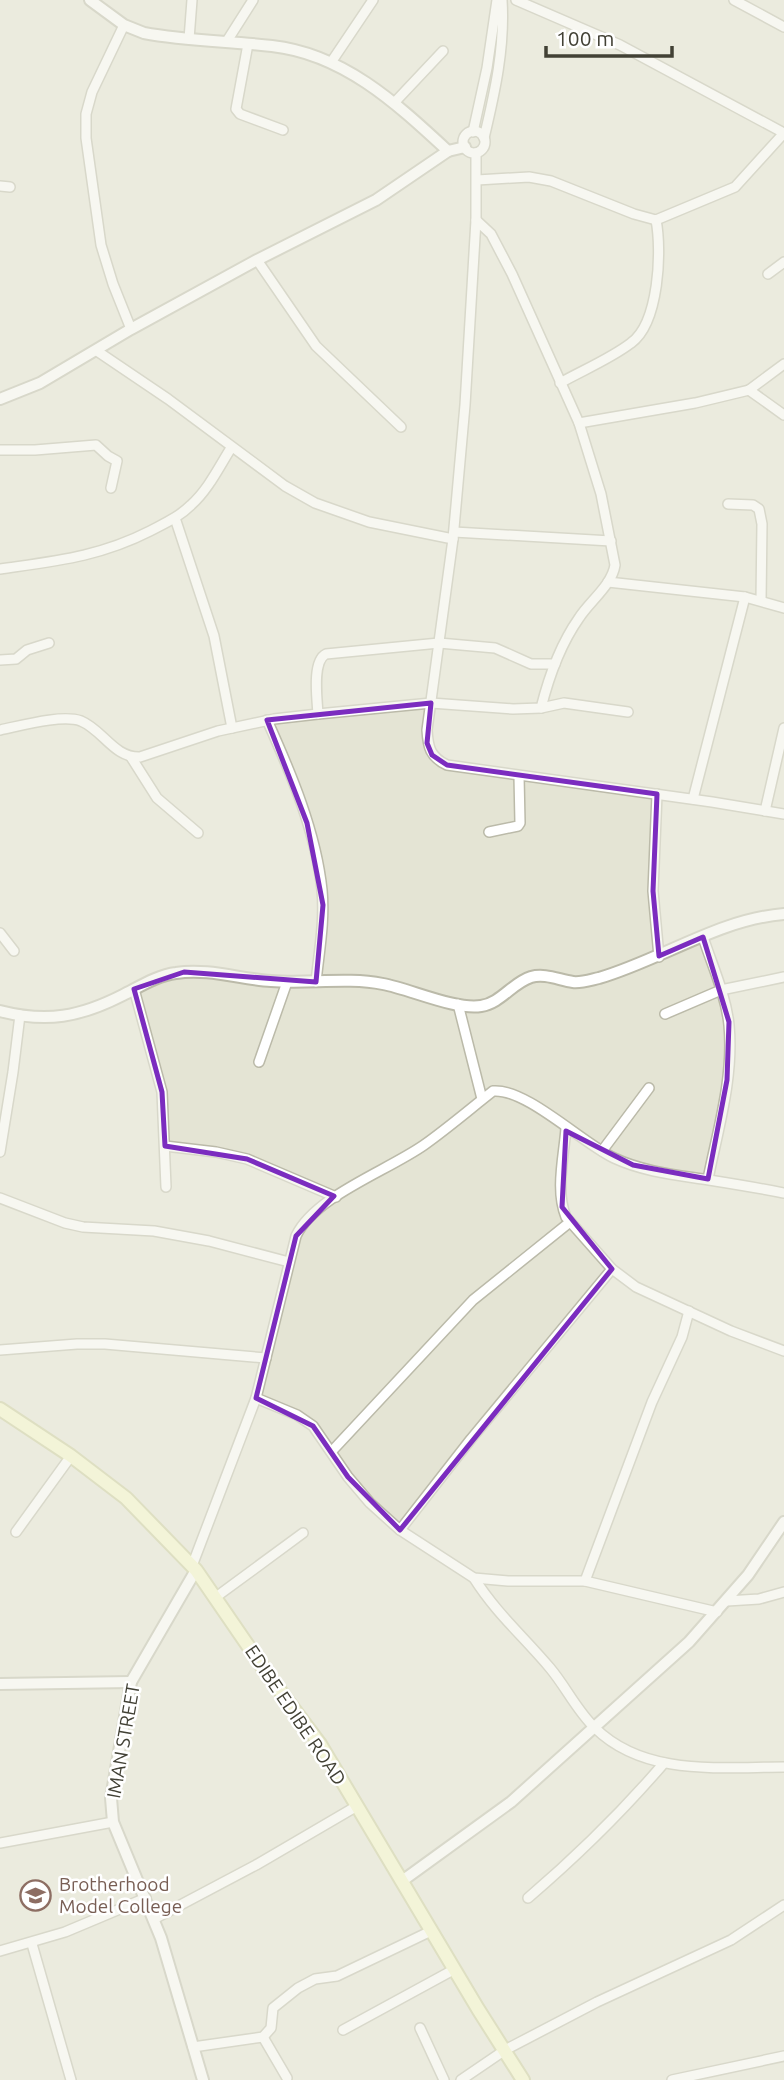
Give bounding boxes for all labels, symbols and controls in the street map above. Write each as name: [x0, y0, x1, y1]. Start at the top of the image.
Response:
scale bar: [546, 14, 672, 58]
text: 100 m: [556, 26, 614, 50]
street label: EDIBE EDIBE ROAD: [241, 1641, 351, 1789]
street label: IMAN STREET: [102, 1682, 144, 1800]
place label: Brotherhood Model College: [59, 1873, 182, 1917]
school or university icon: Brotherhood Model College: [19, 1878, 53, 1912]

